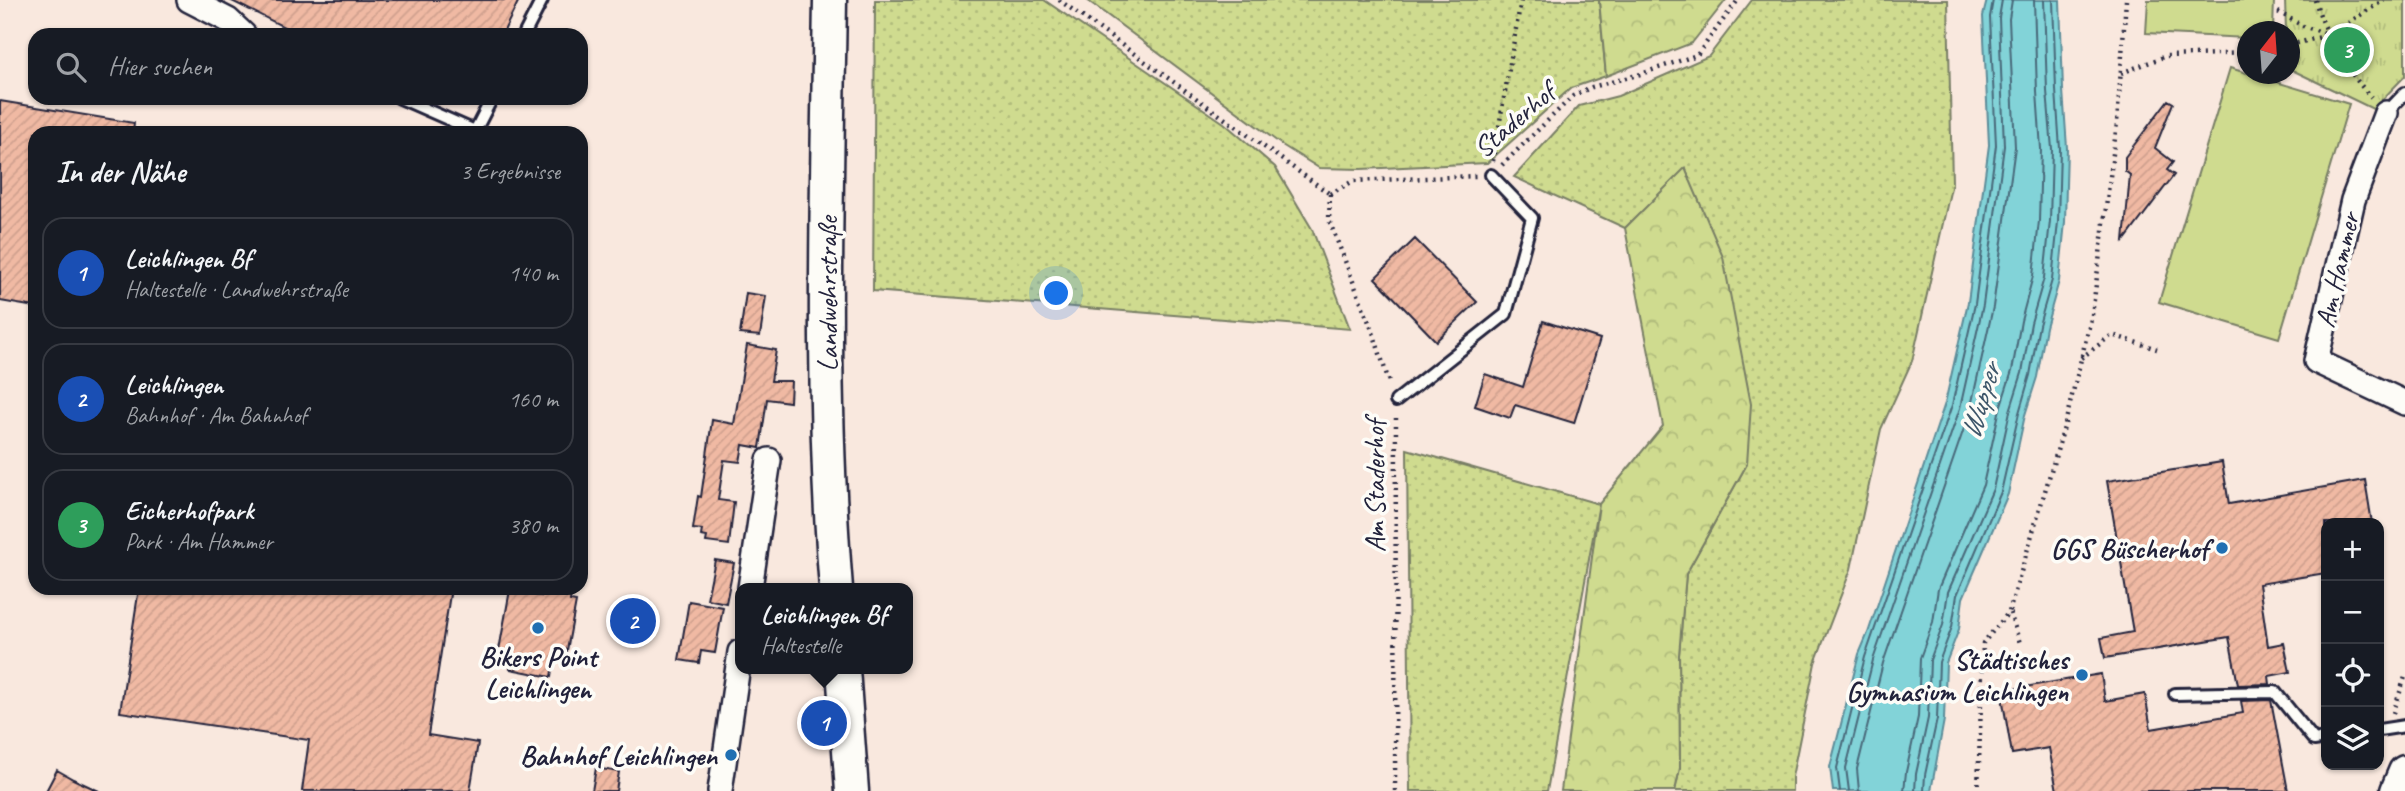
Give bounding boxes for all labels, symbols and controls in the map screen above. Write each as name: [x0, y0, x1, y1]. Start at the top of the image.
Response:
north arrow: [2237, 21, 2300, 84]
pin: 3: [2324, 24, 2370, 76]
search box: [28, 28, 588, 105]
icon: search: [52, 48, 90, 86]
text: Hier suchen: [108, 50, 212, 83]
street label: Staderhof: [1466, 71, 1566, 165]
text: In der Nähe: [56, 153, 185, 191]
text: 3 Ergebnisse: [460, 157, 560, 186]
street label: Am Hammer: [2307, 206, 2368, 331]
street label: Landwehrstraße: [810, 215, 845, 372]
text: Leichlingen Bf: [125, 242, 251, 275]
text: 1: [76, 259, 86, 288]
text: 140 m: [509, 259, 558, 288]
text: Haltestelle · Landwehrstraße: [125, 275, 348, 304]
your location: [1039, 276, 1073, 310]
water label: Wupper: [1951, 354, 2011, 443]
text: Leichlingen: [125, 368, 223, 401]
text: 2: [76, 385, 86, 414]
text: 160 m: [509, 385, 558, 414]
text: Bahnhof · Am Bahnhof: [125, 401, 307, 430]
street label: Am Staderhof: [1357, 413, 1392, 552]
text: Eicherhofpark: [125, 494, 254, 527]
text: 3: [76, 511, 86, 540]
text: 380 m: [509, 511, 558, 540]
map controls: [2321, 518, 2384, 770]
button: +: [2321, 518, 2384, 581]
text: Park · Am Hammer: [125, 527, 273, 556]
place label: GGS Büscherhof: [2051, 531, 2215, 566]
marker: GGS Büscherhof: [2214, 540, 2230, 556]
button: −: [2321, 581, 2384, 644]
popup: [735, 583, 913, 674]
pin: 2: [610, 595, 656, 647]
text: Leichlingen Bf: [761, 598, 887, 631]
marker: Bikers Point Leichlingen: [530, 620, 546, 636]
text: Haltestelle: [761, 631, 841, 660]
place label: Bikers Point Leichlingen: [480, 639, 600, 706]
place label: Städtisches Gymnasium Leichlingen: [1846, 642, 2071, 709]
button: locate: [2321, 644, 2384, 707]
marker: Städtisches Gymnasium Leichlingen: [2074, 667, 2090, 683]
pin: 1: [801, 697, 847, 749]
button: layers: [2321, 707, 2384, 770]
place label: Bahnhof Leichlingen: [520, 738, 718, 773]
marker: Bahnhof Leichlingen: [723, 747, 739, 763]

